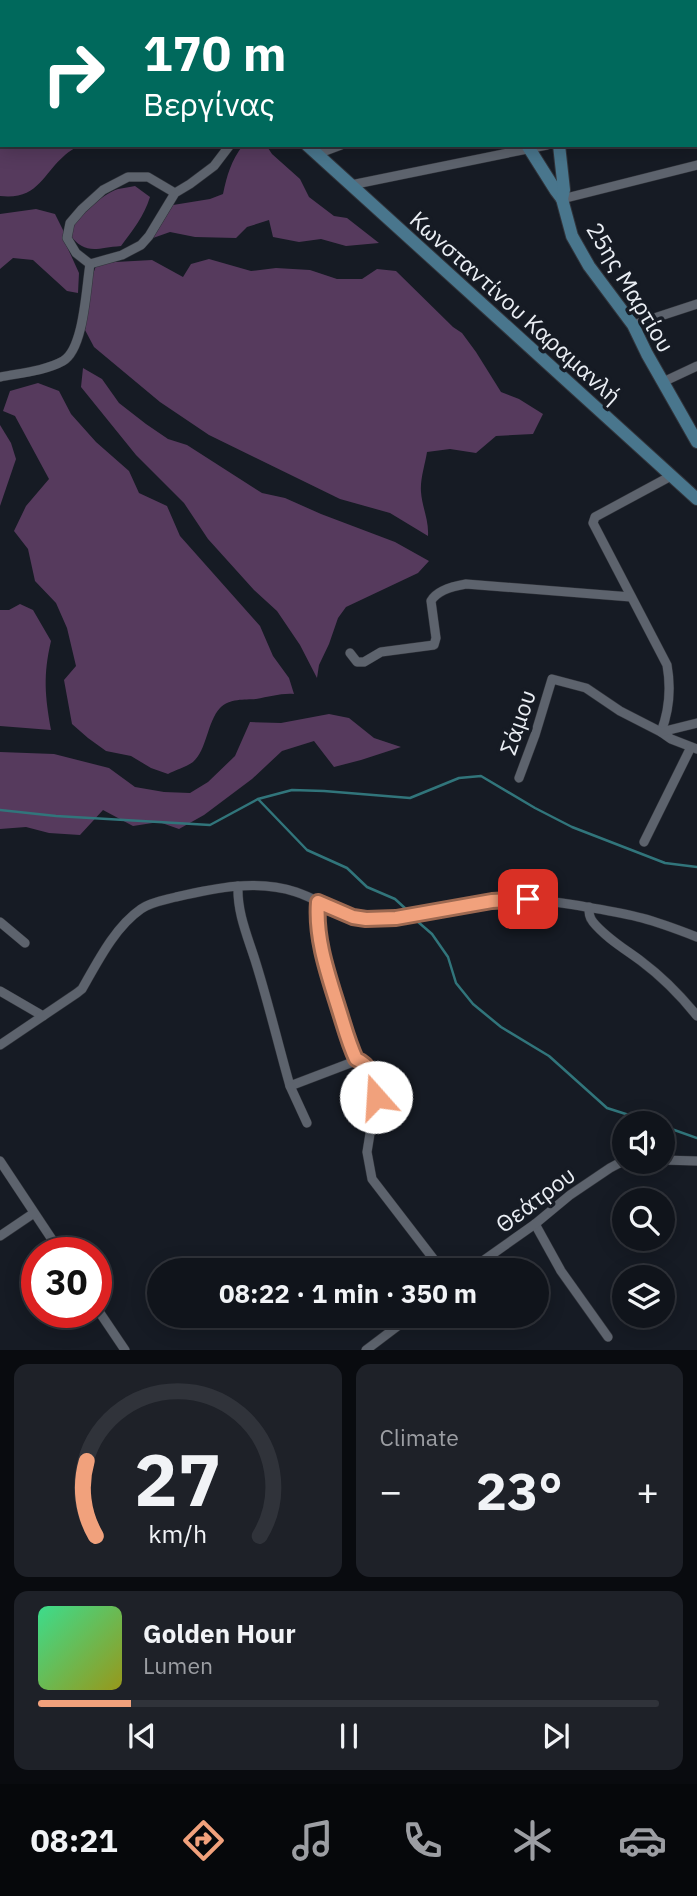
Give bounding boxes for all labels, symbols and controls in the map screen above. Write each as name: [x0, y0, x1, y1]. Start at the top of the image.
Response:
text: 170 m: [143, 21, 287, 84]
icon: right: [28, 28, 119, 119]
text: Βεργίνας: [143, 83, 275, 125]
street label: Κωνσταντίνου Καραμανλή: [404, 204, 628, 410]
street label: 25ης Μαρτίου: [580, 216, 682, 358]
street label: Σάμου: [492, 686, 542, 758]
pin: [498, 869, 558, 929]
icon: arrive: [509, 880, 547, 918]
position arrow: [339, 1060, 413, 1134]
map controls: [612, 1111, 675, 1328]
button: sound: [612, 1111, 675, 1174]
street label: Θεάτρου: [489, 1159, 581, 1239]
button: search: [612, 1188, 675, 1251]
speed limit sign: 30: [21, 1237, 112, 1328]
button: layers: [612, 1265, 675, 1328]
text: 08:22 · 1 min · 350 m: [219, 1276, 477, 1310]
text: Climate: [380, 1422, 459, 1452]
text: 27: [134, 1432, 221, 1527]
text: 23°: [476, 1457, 563, 1524]
text: −: [380, 1466, 402, 1515]
text: +: [636, 1466, 659, 1515]
text: km/h: [148, 1517, 207, 1550]
text: Golden Hour: [143, 1616, 296, 1650]
text: Lumen: [143, 1650, 213, 1680]
icon: previous: [123, 1717, 161, 1755]
icon: pause: [330, 1717, 368, 1755]
icon: next: [537, 1717, 575, 1755]
icon: directions: [179, 1816, 228, 1865]
icon: music: [288, 1816, 337, 1865]
icon: phone: [398, 1816, 447, 1865]
icon: climate: [508, 1816, 557, 1865]
icon: car: [618, 1816, 667, 1865]
text: 08:21: [30, 1819, 118, 1861]

